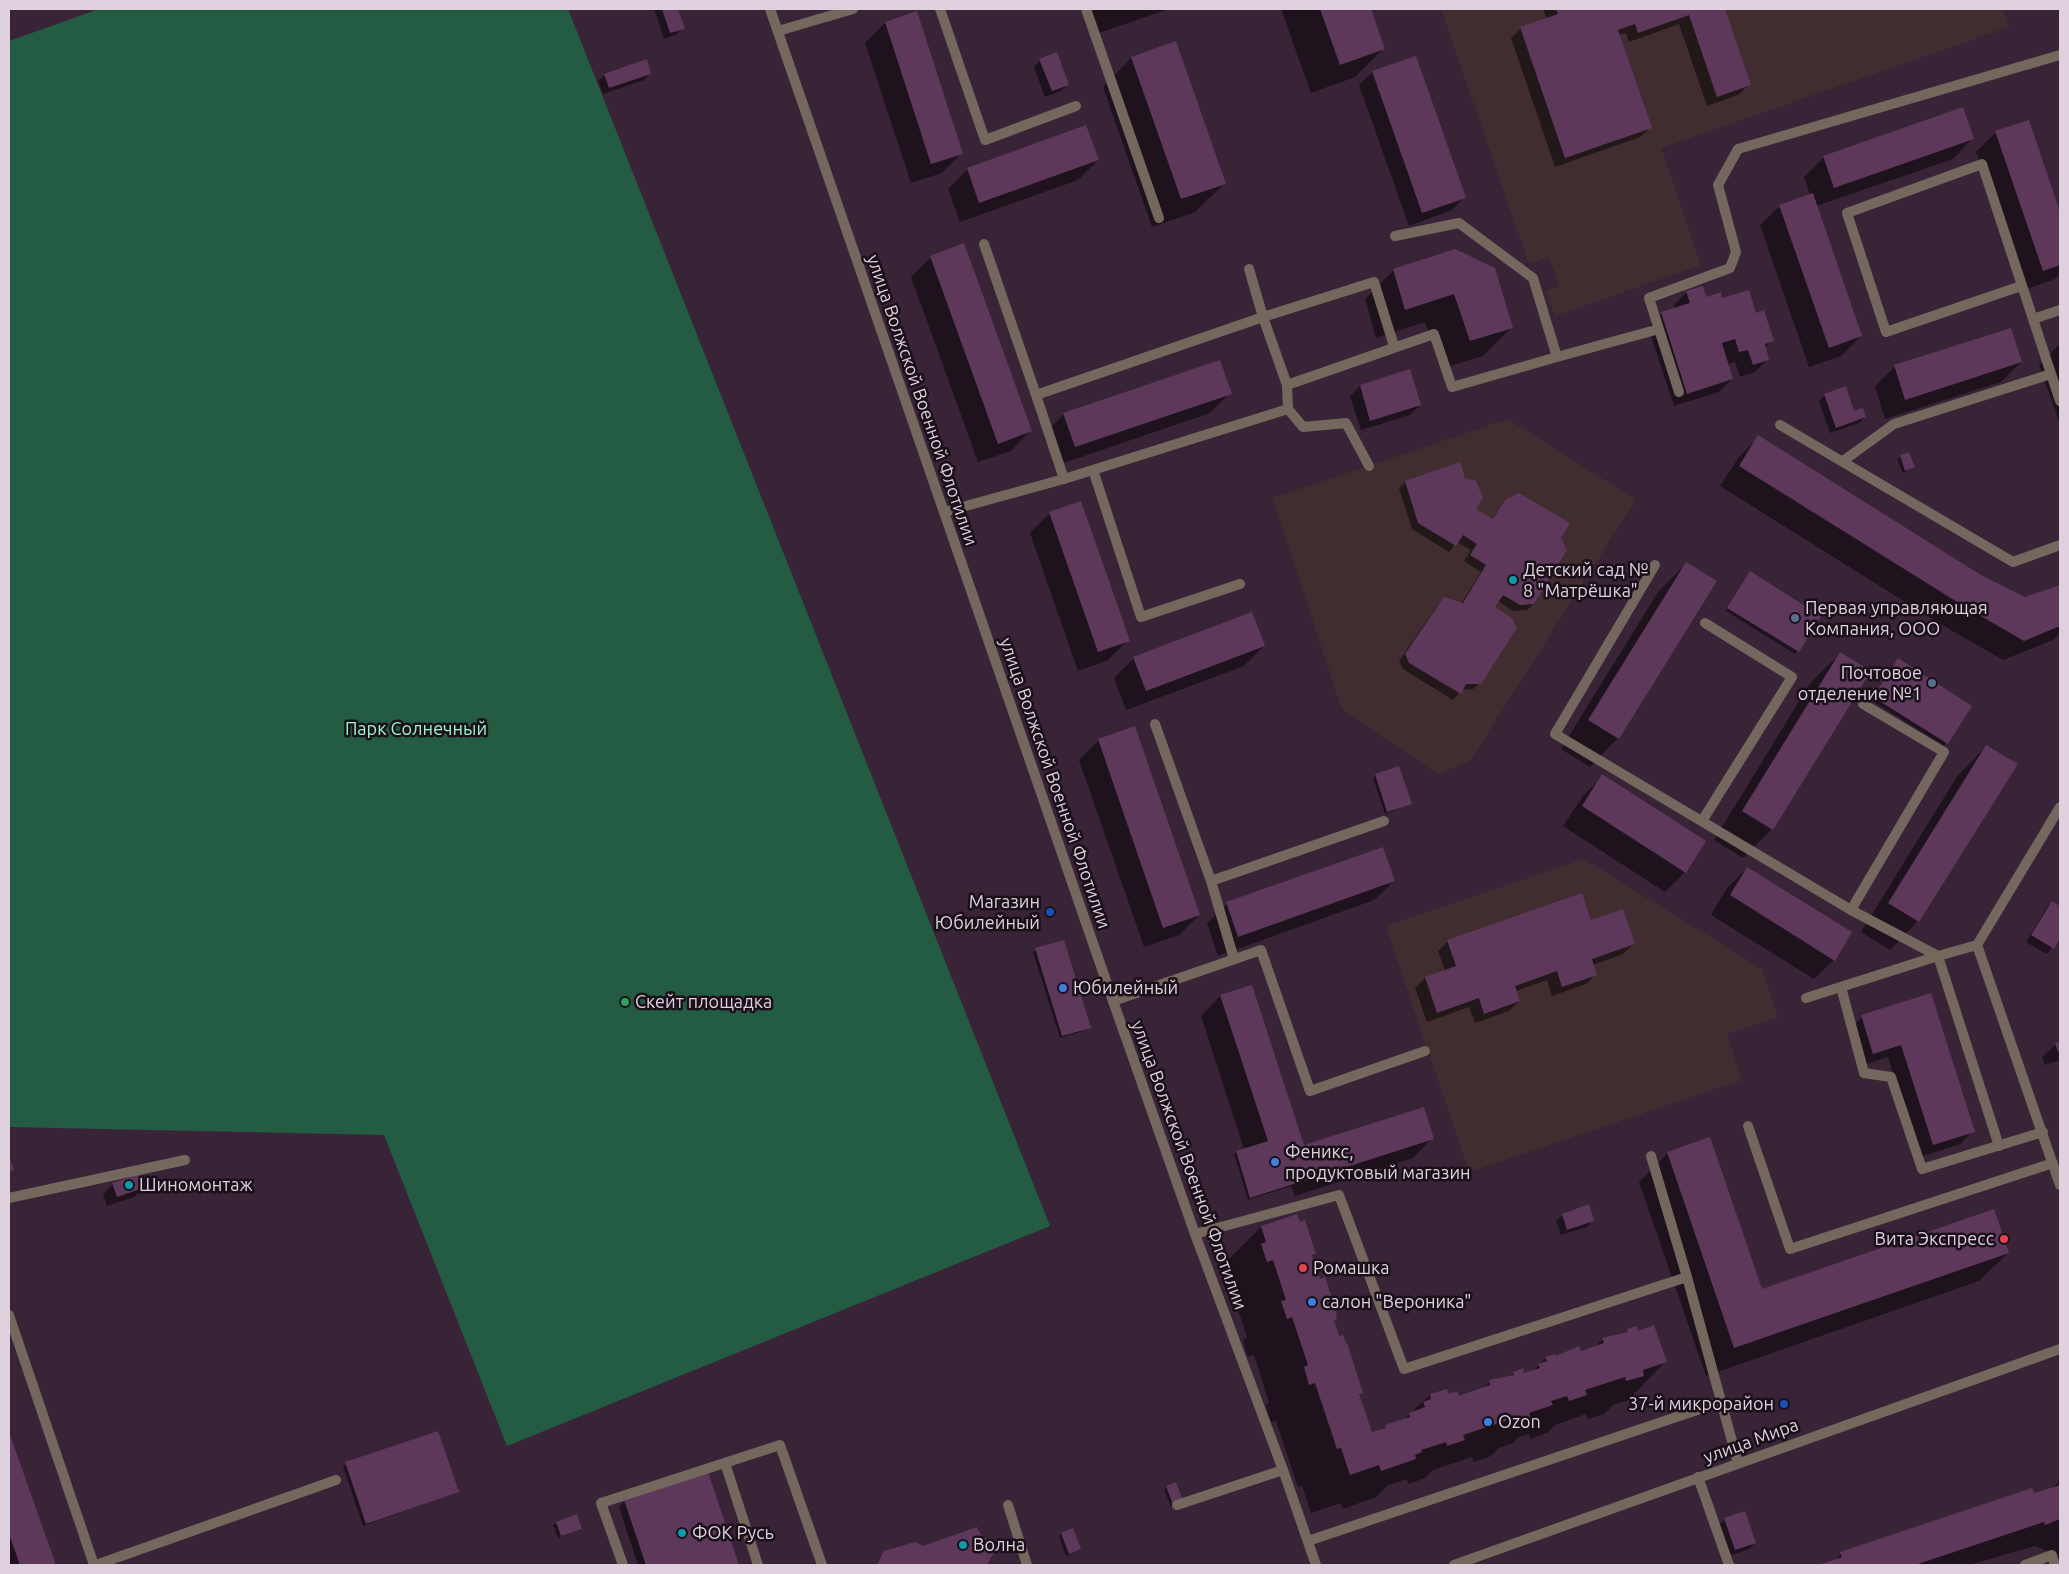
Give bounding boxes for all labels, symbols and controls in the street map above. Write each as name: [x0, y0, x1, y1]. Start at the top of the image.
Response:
street label: улица Волжской Военной Флотилии: [862, 252, 982, 548]
place label: Детский сад № 8 "Матрёшка": [1523, 559, 1649, 602]
marker: Детский сад № 8 "Матрёшка": [1507, 574, 1519, 586]
place label: Первая управляющая Компания, ООО: [1805, 597, 1988, 640]
marker: Первая управляющая Компания, ООО: [1789, 612, 1801, 624]
street label: улица Волжской Военной Флотилии: [995, 635, 1115, 931]
place label: Почтовое отделение №1: [1798, 662, 1922, 704]
marker: Почтовое отделение №1: [1926, 677, 1938, 689]
park label: Парк Солнечный: [345, 718, 487, 740]
place label: Магазин Юбилейный: [935, 891, 1040, 934]
marker: Магазин Юбилейный: [1044, 906, 1056, 918]
place label: Юбилейный: [1073, 977, 1178, 999]
marker: Юбилейный: [1057, 982, 1069, 994]
place label: Скейт площадка: [635, 991, 772, 1013]
marker: Скейт площадка: [619, 996, 631, 1008]
street label: улица Волжской Военной Флотилии: [1126, 1017, 1252, 1313]
place label: Феникс, продуктовый магазин: [1285, 1141, 1471, 1184]
marker: Феникс, продуктовый магазин: [1269, 1156, 1281, 1168]
place label: Шиномонтаж: [139, 1174, 253, 1196]
marker: Шиномонтаж: [123, 1179, 135, 1191]
place label: Вита Экспресс: [1875, 1228, 1994, 1250]
marker: Вита Экспресс: [1998, 1233, 2010, 1245]
place label: Ромашка: [1313, 1257, 1390, 1279]
marker: Ромашка: [1297, 1262, 1309, 1274]
place label: салон "Вероника": [1322, 1291, 1472, 1313]
marker: салон "Вероника": [1306, 1296, 1318, 1308]
place label: 37-й микрорайон: [1628, 1393, 1774, 1415]
marker: 37-й микрорайон: [1778, 1398, 1790, 1410]
place label: Ozon: [1498, 1411, 1541, 1433]
street label: улица Мира: [1701, 1414, 1801, 1468]
marker: Ozon: [1482, 1416, 1494, 1428]
place label: ФОК Русь: [692, 1522, 774, 1544]
marker: ФОК Русь: [676, 1527, 688, 1539]
place label: Волна: [973, 1534, 1025, 1556]
marker: Волна: [957, 1539, 969, 1551]

